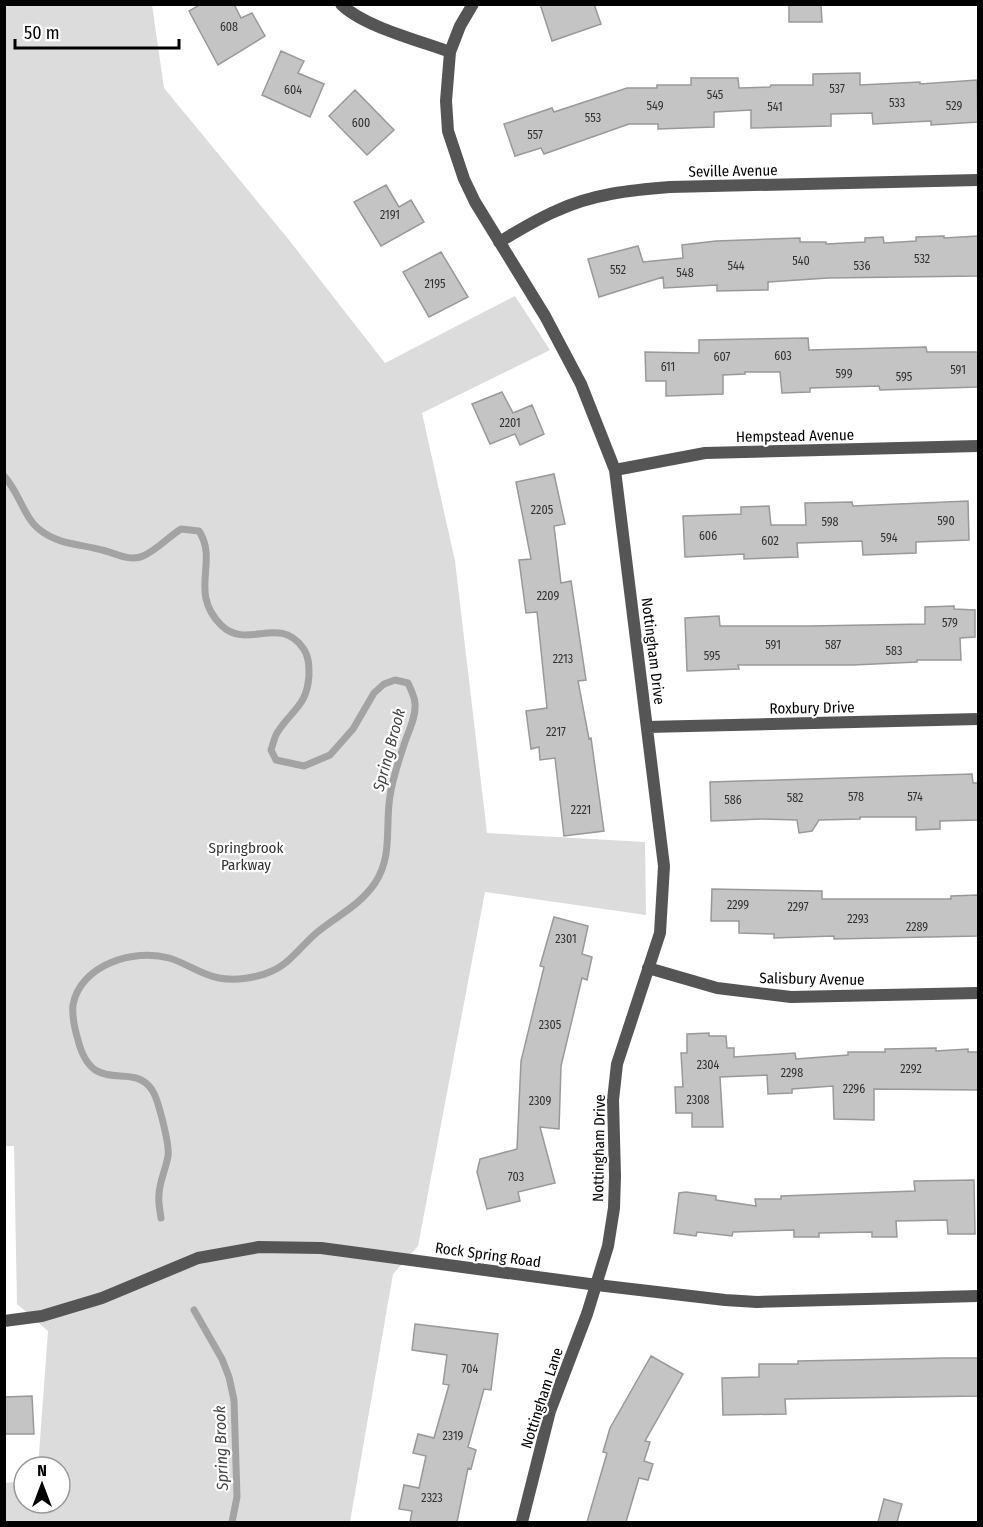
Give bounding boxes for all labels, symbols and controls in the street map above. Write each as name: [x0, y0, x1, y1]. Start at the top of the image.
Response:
scale bar: [15, 12, 178, 50]
house number: 608: [220, 20, 238, 34]
text: 50 m: [24, 22, 60, 44]
house number: 537: [829, 82, 845, 96]
house number: 604: [284, 83, 302, 97]
house number: 545: [707, 88, 724, 102]
house number: 533: [889, 96, 905, 110]
house number: 549: [647, 99, 664, 113]
house number: 529: [946, 99, 962, 113]
house number: 541: [767, 100, 783, 114]
house number: 553: [585, 111, 601, 125]
house number: 600: [352, 116, 370, 130]
house number: 557: [527, 128, 543, 142]
street label: Seville Avenue: [688, 161, 778, 181]
house number: 2191: [380, 208, 400, 222]
house number: 532: [914, 252, 930, 266]
house number: 540: [792, 254, 810, 268]
house number: 544: [727, 259, 745, 273]
house number: 536: [854, 259, 870, 273]
house number: 552: [610, 263, 626, 277]
house number: 548: [676, 266, 694, 280]
house number: 2195: [424, 277, 446, 291]
house number: 603: [774, 349, 792, 363]
house number: 607: [714, 350, 731, 364]
house number: 611: [661, 360, 675, 374]
house number: 591: [950, 363, 966, 377]
house number: 599: [836, 367, 853, 381]
house number: 595: [896, 370, 913, 384]
house number: 2201: [499, 416, 521, 430]
street label: Hempstead Avenue: [736, 426, 854, 446]
house number: 2205: [531, 503, 554, 517]
house number: 590: [937, 514, 955, 528]
house number: 598: [821, 515, 839, 529]
house number: 606: [699, 529, 717, 543]
house number: 594: [881, 531, 898, 545]
house number: 602: [761, 534, 779, 548]
house number: 2209: [537, 589, 559, 603]
street label: Nottingham Drive: [638, 596, 668, 706]
house number: 579: [942, 616, 958, 630]
house number: 591: [765, 638, 781, 652]
house number: 587: [825, 638, 841, 652]
house number: 583: [886, 644, 902, 658]
house number: 595: [704, 649, 721, 663]
house number: 2213: [553, 652, 573, 666]
street label: Roxbury Drive: [769, 698, 855, 718]
water label: Spring Brook: [369, 707, 409, 794]
house number: 2217: [546, 725, 566, 739]
house number: 578: [848, 790, 864, 804]
house number: 574: [907, 790, 923, 804]
house number: 582: [787, 791, 803, 805]
house number: 586: [724, 793, 742, 807]
house number: 2221: [571, 803, 591, 817]
park label: Springbrook Parkway: [209, 839, 283, 874]
house number: 2299: [727, 898, 749, 912]
house number: 2297: [787, 900, 809, 914]
house number: 2293: [847, 912, 869, 926]
house number: 2289: [906, 920, 928, 934]
house number: 2301: [555, 932, 577, 946]
street label: Salisbury Avenue: [759, 969, 865, 989]
house number: 2305: [539, 1018, 562, 1032]
house number: 2304: [697, 1058, 720, 1072]
house number: 2292: [900, 1062, 922, 1076]
house number: 2298: [781, 1066, 803, 1080]
house number: 2296: [843, 1082, 865, 1096]
house number: 2308: [687, 1093, 709, 1107]
house number: 2309: [529, 1094, 552, 1108]
street label: Nottingham Drive: [589, 1094, 609, 1202]
house number: 703: [508, 1170, 524, 1184]
street label: Rock Spring Road: [434, 1239, 542, 1271]
street label: Nottingham Lane: [517, 1345, 567, 1451]
house number: 704: [462, 1362, 479, 1376]
water label: Spring Brook: [210, 1405, 232, 1492]
house number: 2319: [443, 1429, 464, 1443]
north arrow: [12, 1455, 72, 1515]
text: N: [37, 1461, 47, 1480]
house number: 2323: [421, 1491, 443, 1505]

